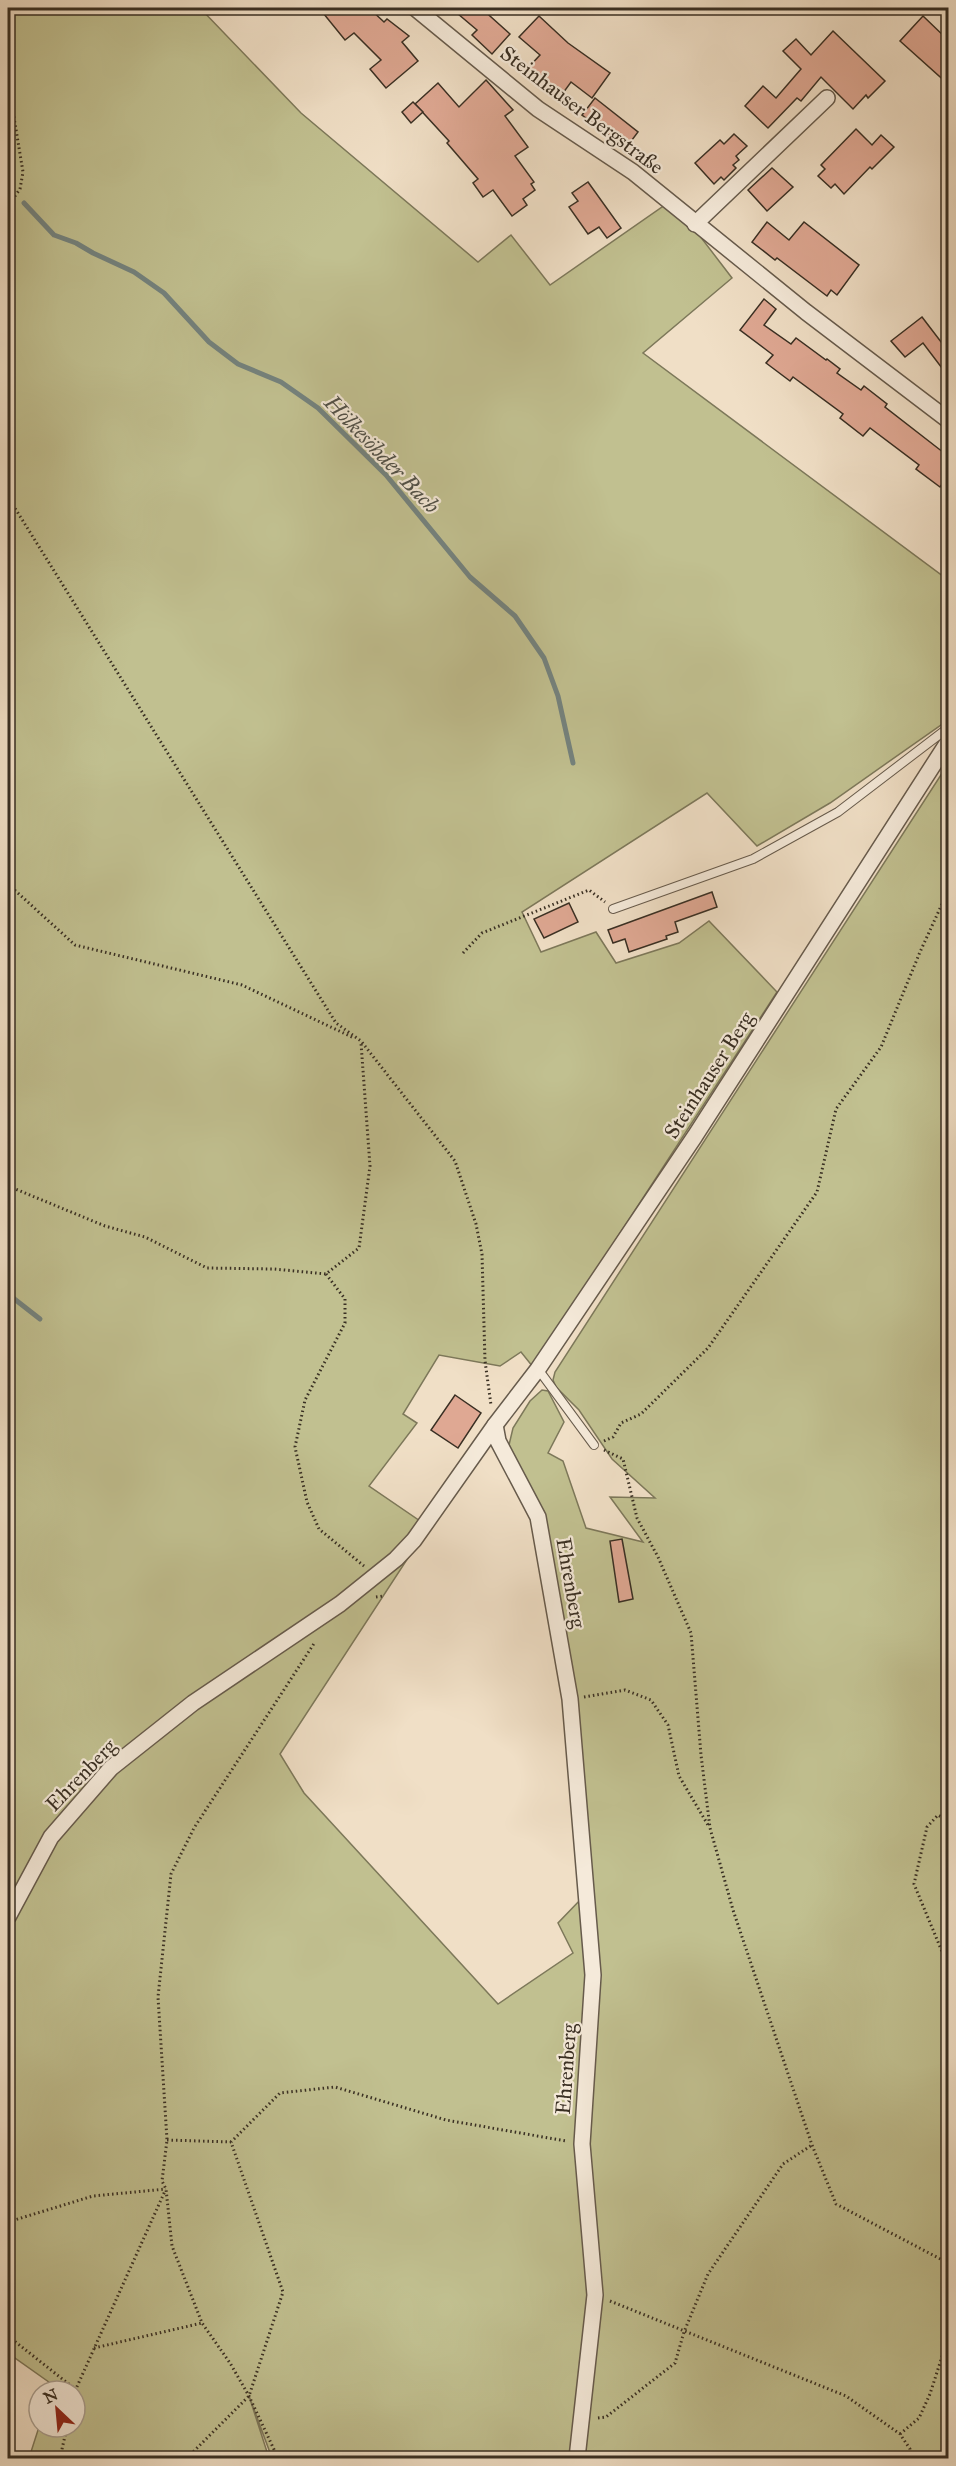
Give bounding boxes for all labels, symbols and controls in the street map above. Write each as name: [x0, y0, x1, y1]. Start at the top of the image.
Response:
street label: Steinhauser Bergstraße: [495, 40, 669, 180]
water label: Hölkesöhder Bach: [318, 388, 446, 519]
street label: Steinhauser Berg: [658, 1006, 760, 1143]
street label: Ehrenberg: [550, 1536, 592, 1630]
street label: Ehrenberg: [40, 1733, 122, 1817]
street label: Ehrenberg: [550, 2022, 582, 2115]
north arrow: [27, 2379, 87, 2439]
text: N: [40, 2384, 61, 2407]

